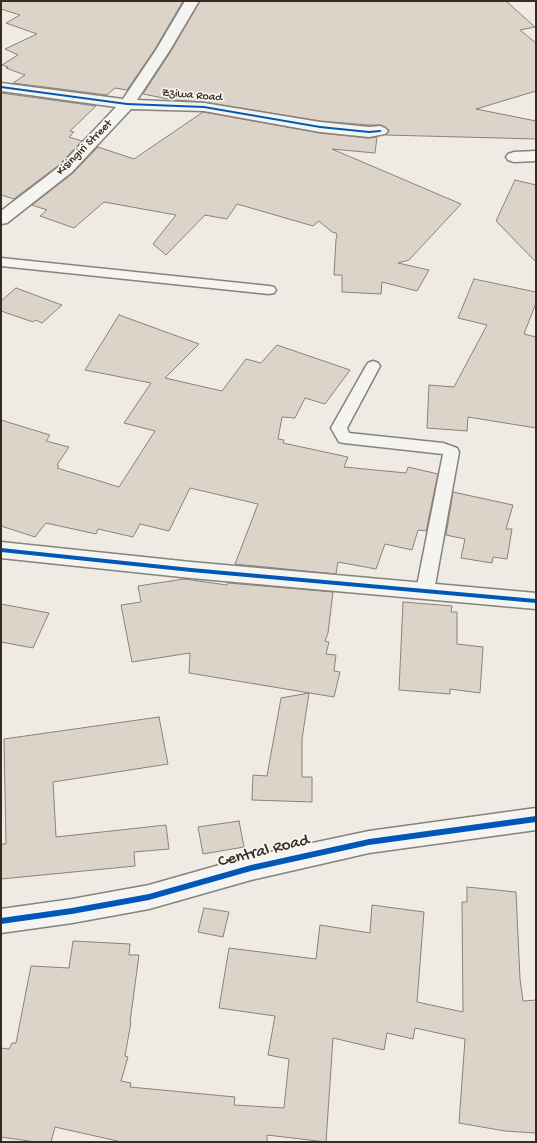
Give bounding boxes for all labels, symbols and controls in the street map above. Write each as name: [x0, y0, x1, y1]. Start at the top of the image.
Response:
street label: Zziwa Road: [161, 86, 223, 106]
street label: Kisingiri Street: [54, 117, 116, 179]
street label: Central Road: [216, 831, 312, 873]

